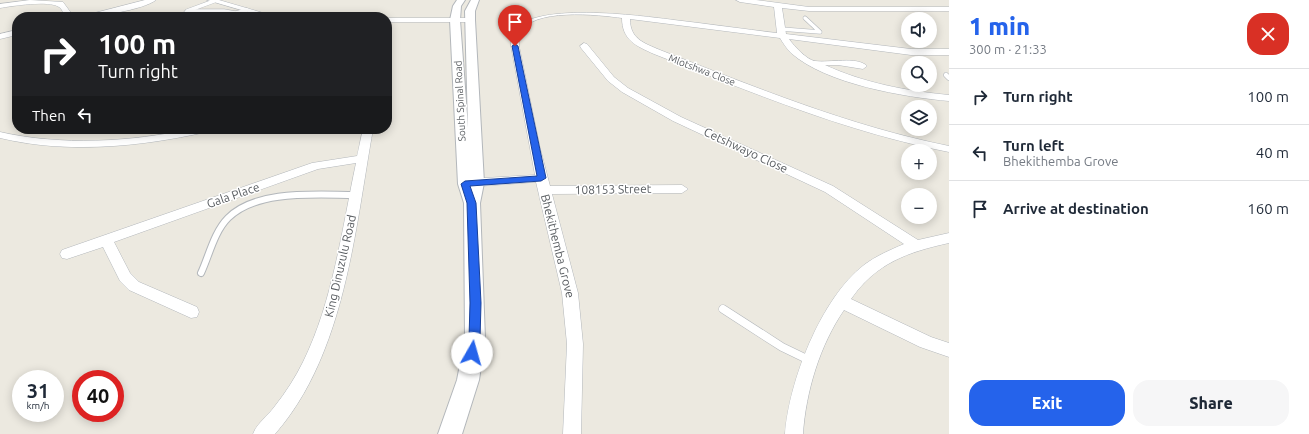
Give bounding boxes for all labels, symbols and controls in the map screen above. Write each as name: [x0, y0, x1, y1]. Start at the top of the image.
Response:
pin: [498, 5, 532, 46]
icon: arrive: [504, 11, 526, 33]
map controls: [901, 12, 937, 224]
button: sound: [901, 12, 937, 48]
text: 1 min: [969, 13, 1030, 40]
button: close: [1247, 13, 1289, 55]
icon: right: [32, 28, 84, 80]
text: 100 m: [98, 28, 176, 59]
text: 300 m · 21:33: [969, 42, 1047, 56]
street label: Mlotshwa Close: [667, 52, 737, 88]
button: search: [901, 56, 937, 92]
street label: South Spinal Road: [452, 60, 468, 142]
text: Turn right: [98, 61, 178, 81]
icon: right: [969, 86, 991, 108]
text: Turn right: [1003, 88, 1073, 105]
text: 100 m: [1247, 88, 1289, 105]
button: layers: [901, 100, 937, 136]
icon: left: [74, 104, 96, 126]
text: Then: [32, 107, 66, 124]
street label: Cetshwayo Close: [702, 125, 790, 175]
text: Turn left: [1003, 137, 1064, 154]
icon: left: [969, 142, 991, 164]
button: +: [901, 144, 937, 180]
text: 40 m: [1256, 144, 1289, 161]
text: Bhekithemba Grove: [1003, 154, 1118, 168]
street label: Gala Place: [205, 180, 261, 210]
street label: 108153 Street: [574, 182, 652, 196]
button: −: [901, 188, 937, 224]
street label: Bhekithemba Grove: [539, 193, 577, 299]
icon: arrive: [969, 198, 991, 220]
text: Arrive at destination: [1003, 200, 1149, 217]
text: 160 m: [1247, 200, 1289, 217]
street label: King Dinuzulu Road: [322, 213, 358, 319]
position arrow: [451, 332, 493, 374]
speed limit sign: 40: [72, 370, 124, 422]
text: 31: [27, 379, 49, 402]
button: Exit: [969, 380, 1125, 426]
button: Share: [1133, 380, 1289, 426]
text: km/h: [26, 400, 50, 411]

